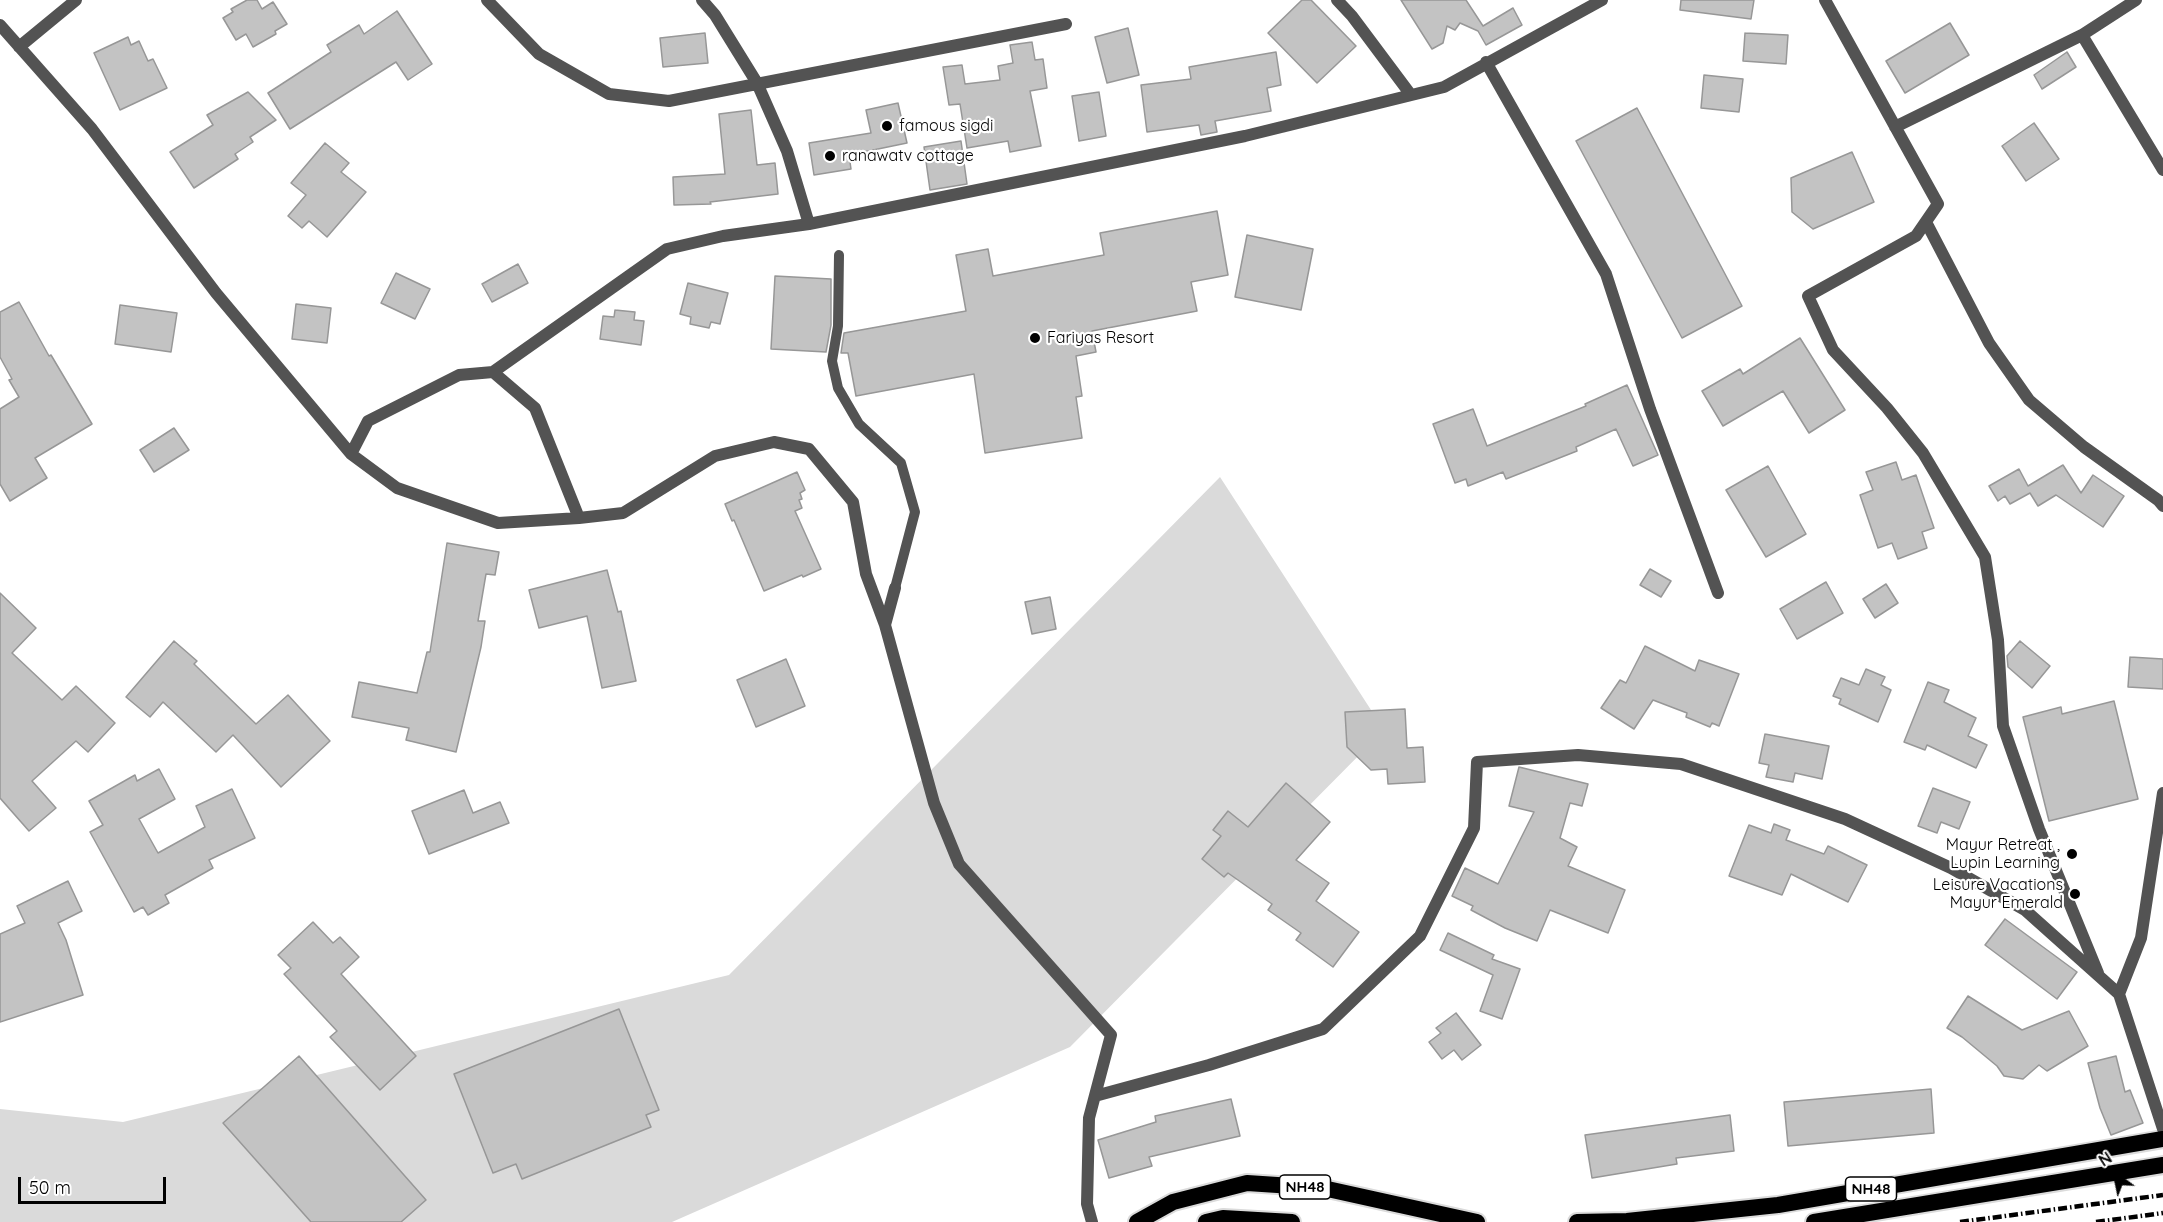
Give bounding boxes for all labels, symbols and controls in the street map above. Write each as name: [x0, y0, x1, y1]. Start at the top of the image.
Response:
place label: famous sigdi: [899, 116, 993, 136]
marker: famous sigdi: [880, 119, 894, 133]
place label: ranawatv cottage: [842, 146, 974, 166]
marker: ranawatv cottage: [823, 149, 837, 163]
place label: Fariyas Resort: [1047, 328, 1154, 348]
marker: Fariyas Resort: [1028, 331, 1042, 345]
place label: Mayur Retreat , Lupin Learning: [1946, 835, 2060, 873]
marker: Mayur Retreat , Lupin Learning: [2065, 847, 2079, 861]
place label: Leisure Vacations Mayur Emerald: [1933, 875, 2063, 913]
marker: Leisure Vacations Mayur Emerald: [2068, 887, 2082, 901]
north arrow: [2085, 1144, 2145, 1204]
text: N: [2095, 1147, 2116, 1170]
scale bar: [21, 1165, 170, 1203]
road number: NH48: [1280, 1175, 1330, 1199]
text: 50 m: [29, 1176, 71, 1199]
road number: NH48: [1846, 1177, 1896, 1201]

